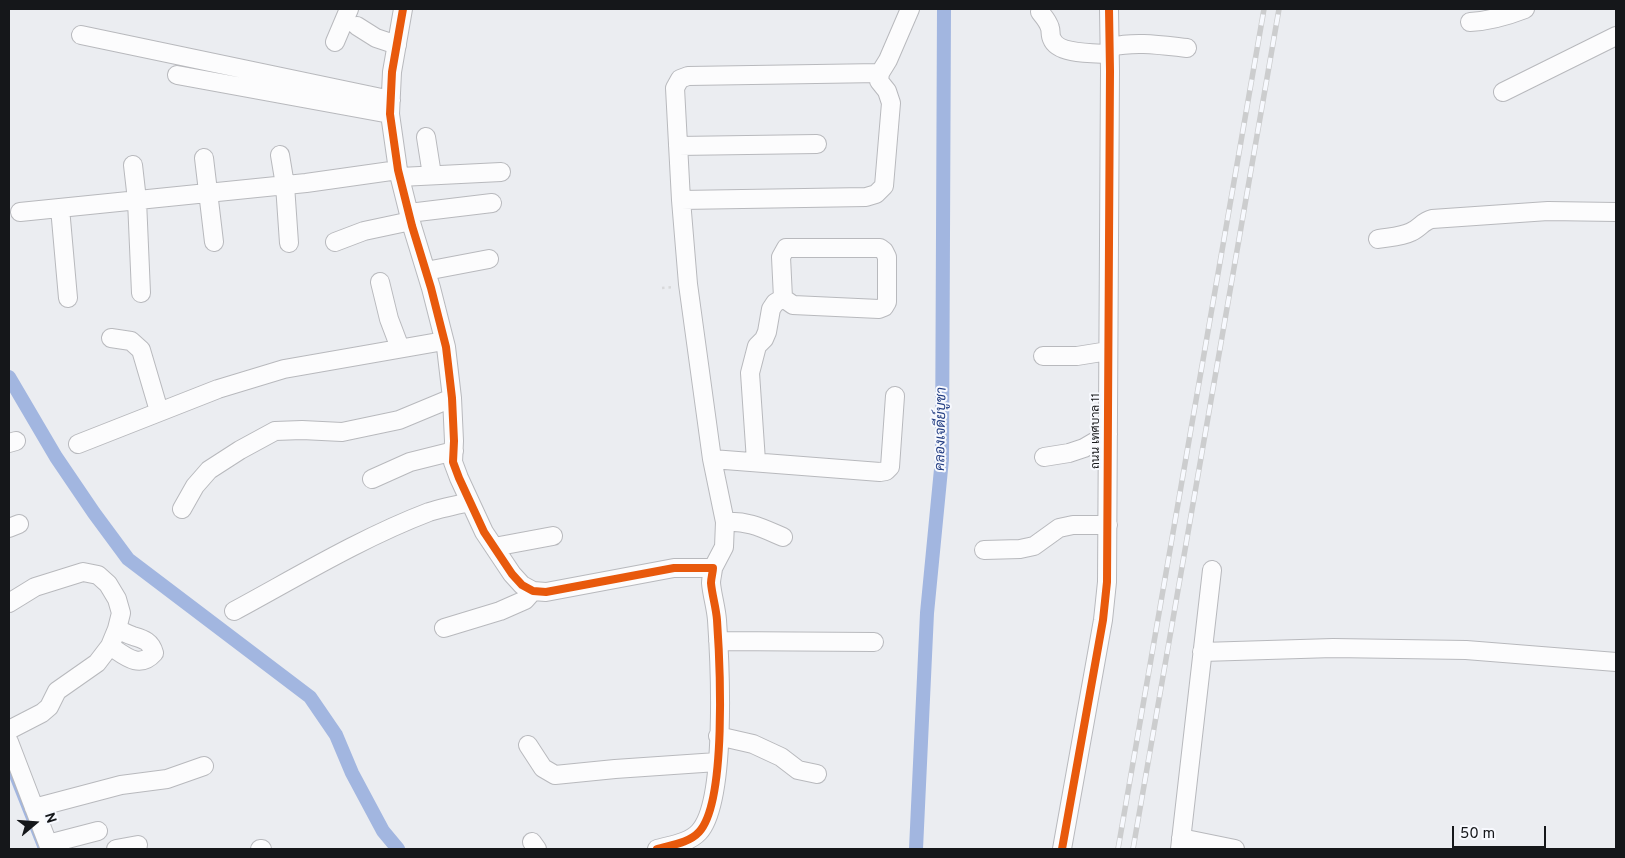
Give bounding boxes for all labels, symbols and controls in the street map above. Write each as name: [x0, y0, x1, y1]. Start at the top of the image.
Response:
water label: คลองเจดีย์บูชา: [933, 387, 951, 471]
street label: ถนน เทศบาล 11: [1090, 393, 1104, 469]
north arrow: [10, 798, 60, 848]
text: N: [40, 811, 59, 826]
scale bar: [1455, 816, 1549, 848]
text: 50 m: [1460, 825, 1495, 844]

